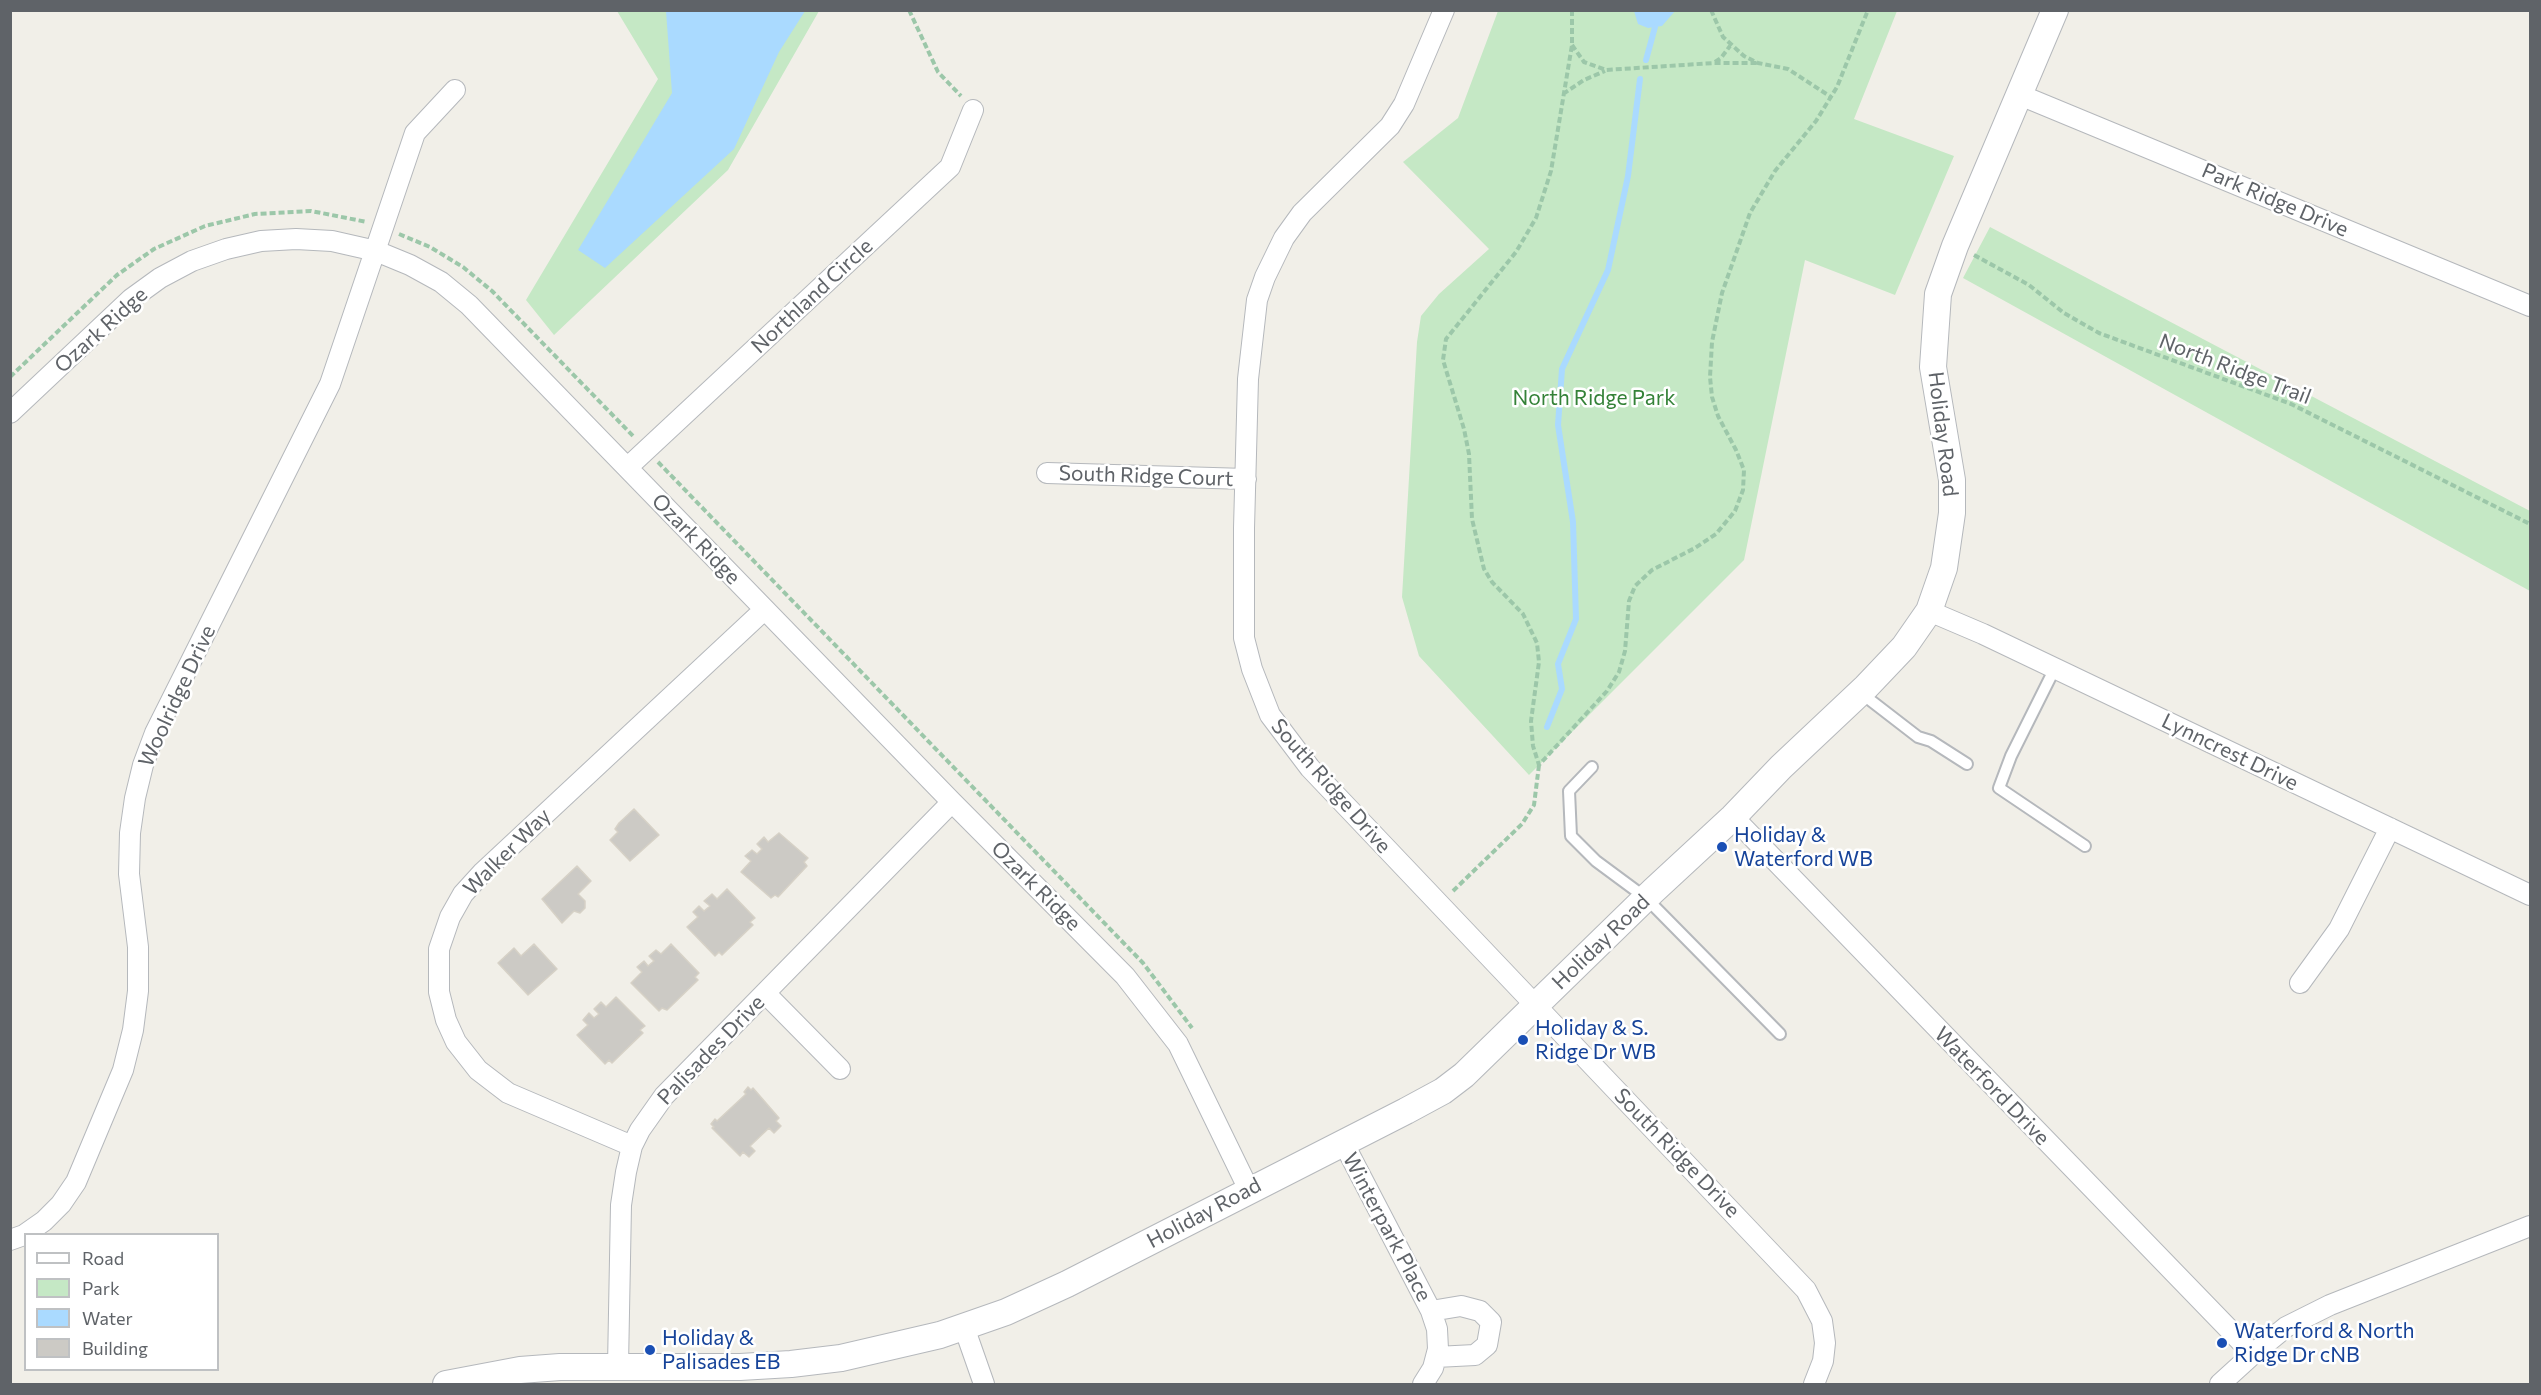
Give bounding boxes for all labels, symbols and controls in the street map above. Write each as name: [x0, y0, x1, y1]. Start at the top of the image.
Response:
street label: Park Ridge Drive: [2198, 158, 2352, 242]
street label: Northland Circle: [746, 233, 878, 359]
street label: Ozark Ridge: [49, 282, 153, 378]
street label: North Ridge Trail: [2155, 328, 2315, 410]
street label: Holiday Road: [1923, 370, 1963, 498]
park label: North Ridge Park: [1512, 385, 1676, 411]
street label: South Ridge Court: [1058, 460, 1234, 492]
street label: Ozark Ridge: [647, 488, 745, 590]
street label: Woolridge Drive: [133, 621, 221, 771]
street label: Lynncrest Drive: [2158, 708, 2302, 796]
street label: South Ridge Drive: [1266, 714, 1396, 858]
street label: Walker Way: [458, 803, 556, 901]
place label: Holiday & Waterford WB: [1734, 822, 1873, 872]
street label: Ozark Ridge: [986, 836, 1086, 936]
marker: Holiday & Waterford WB: [1715, 840, 1729, 854]
street label: Holiday Road: [1547, 889, 1655, 995]
street label: Palisades Drive: [652, 990, 770, 1110]
place label: Holiday & S. Ridge Dr WB: [1535, 1015, 1656, 1065]
street label: Waterford Drive: [1929, 1022, 2055, 1150]
marker: Holiday & S. Ridge Dr WB: [1516, 1033, 1530, 1047]
street label: South Ridge Drive: [1609, 1083, 1745, 1223]
street label: Winterpark Place: [1337, 1148, 1437, 1306]
street label: Holiday Road: [1143, 1172, 1265, 1254]
legend: [24, 1233, 219, 1371]
text: Road: [82, 1247, 124, 1269]
text: Park: [82, 1277, 120, 1299]
text: Water: [82, 1307, 133, 1329]
place label: Waterford & North Ridge Dr cNB: [2234, 1318, 2415, 1368]
place label: Holiday & Palisades EB: [662, 1325, 780, 1375]
marker: Waterford & North Ridge Dr cNB: [2215, 1336, 2229, 1350]
text: Building: [82, 1337, 148, 1359]
marker: Holiday & Palisades EB: [643, 1343, 657, 1357]

